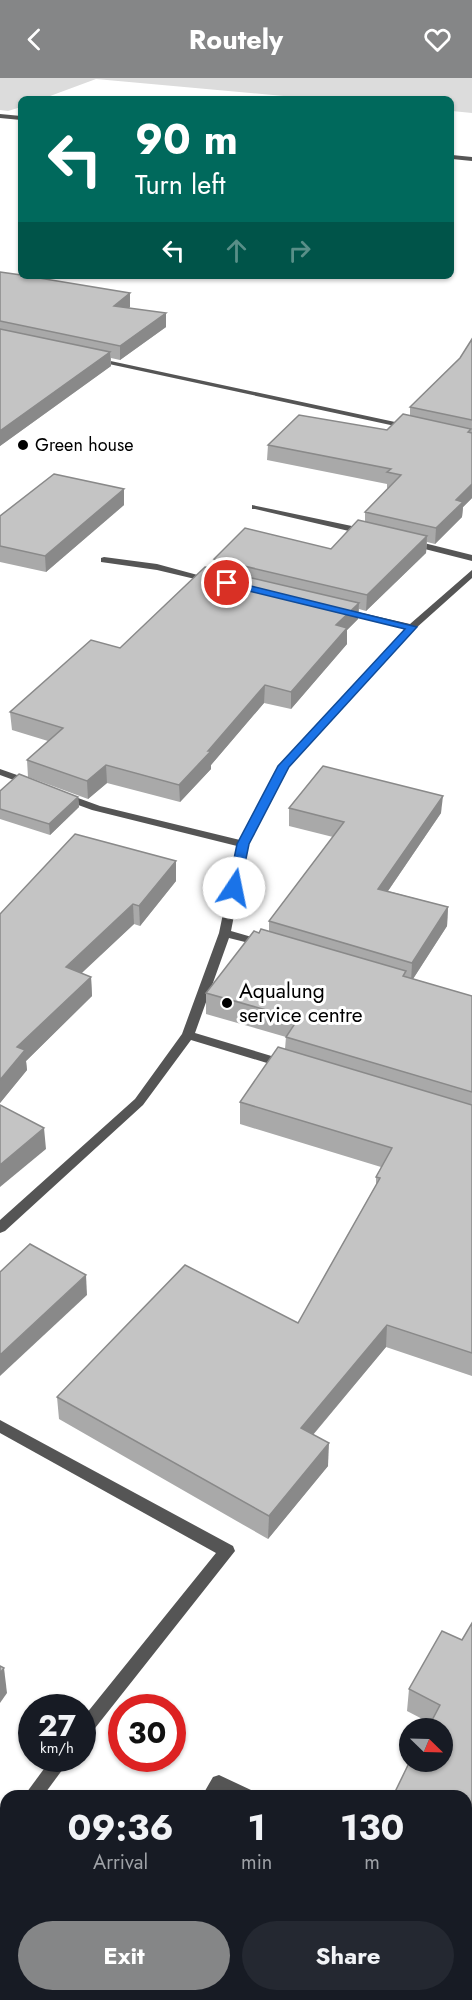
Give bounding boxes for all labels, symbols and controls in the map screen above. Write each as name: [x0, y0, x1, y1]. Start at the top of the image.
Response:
text: Routely: [189, 20, 283, 59]
icon: back: [18, 23, 51, 56]
icon: heart: [421, 23, 454, 56]
text: 90 m: [135, 109, 238, 170]
icon: left: [36, 120, 114, 198]
text: Turn left: [135, 165, 225, 204]
icon: left: [157, 234, 190, 267]
icon: ahead: [220, 234, 253, 267]
icon: right: [283, 234, 316, 267]
place label: Green house: [35, 432, 134, 458]
marker: Green house: [16, 438, 30, 452]
pin: [201, 557, 252, 608]
icon: arrive: [210, 566, 243, 599]
position arrow: [202, 856, 266, 920]
place label: Aqualung service centre: [239, 976, 363, 1030]
marker: Aqualung service centre: [220, 996, 234, 1010]
speed limit sign: 30: [108, 1694, 186, 1772]
text: 27: [38, 1704, 76, 1747]
north arrow: [399, 1718, 453, 1772]
map controls: [399, 1718, 453, 1772]
text: km/h: [40, 1737, 74, 1759]
text: 09:36: [68, 1801, 174, 1853]
text: 1: [248, 1801, 266, 1853]
text: 130: [340, 1801, 404, 1853]
text: Arrival: [93, 1848, 148, 1877]
text: min: [241, 1848, 272, 1877]
text: m: [364, 1848, 380, 1877]
button: Exit: [18, 1921, 230, 1990]
button: Share: [242, 1921, 454, 1990]

